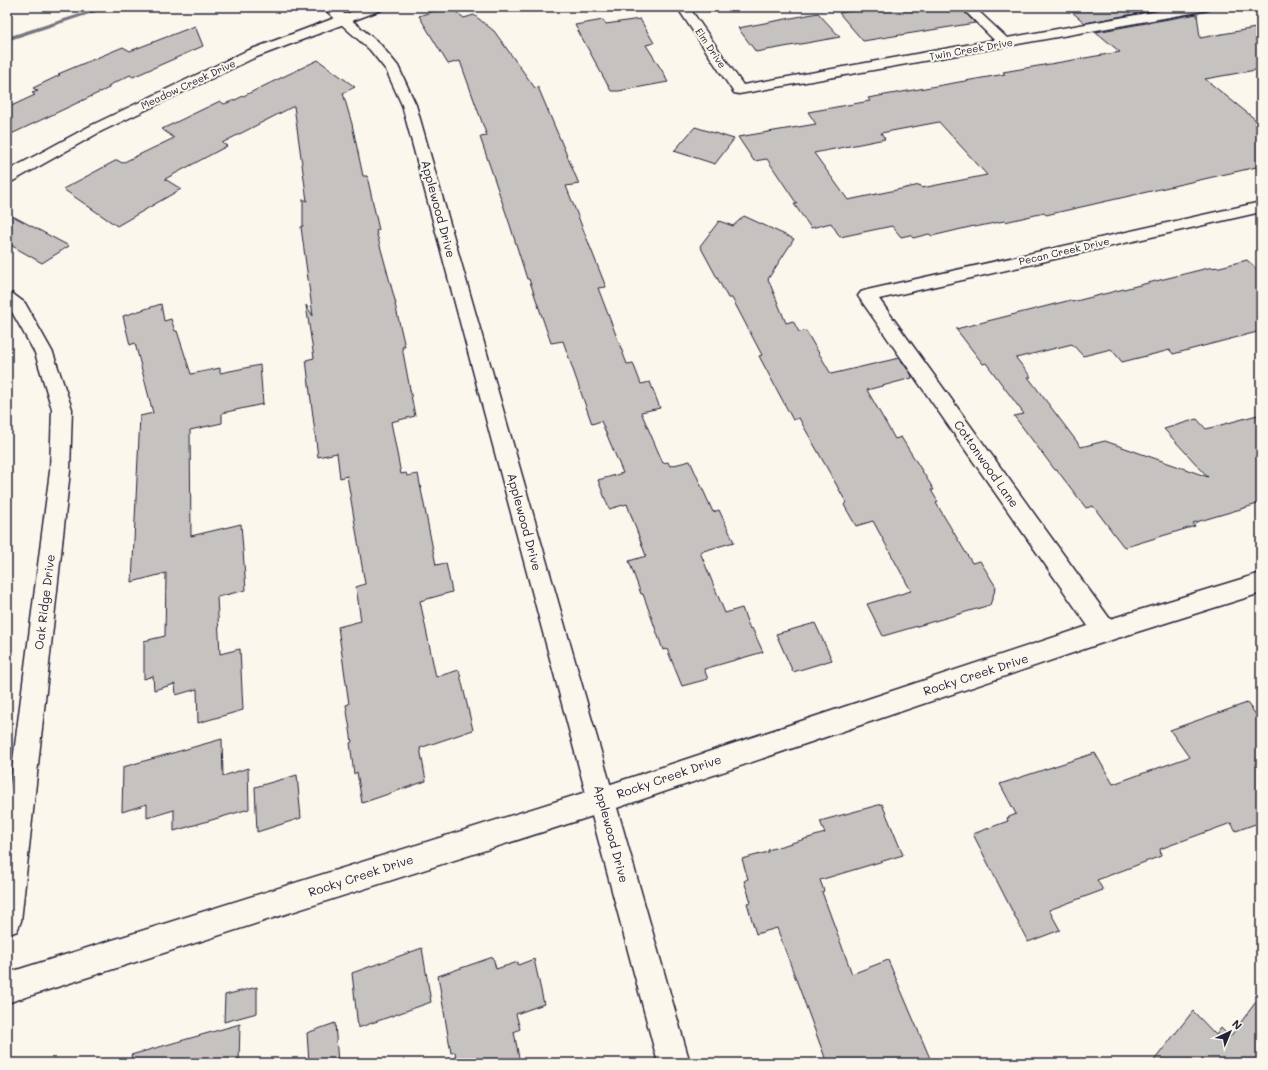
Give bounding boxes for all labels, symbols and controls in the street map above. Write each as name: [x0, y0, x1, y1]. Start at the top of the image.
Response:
street label: Elm Drive: [692, 25, 730, 71]
street label: Twin Creek Drive: [928, 35, 1014, 63]
street label: Meadow Creek Drive: [138, 56, 238, 112]
street label: Applewood Drive: [418, 158, 460, 259]
street label: Pecan Creek Drive: [1017, 234, 1111, 268]
street label: Cottonwood Lane: [951, 417, 1023, 510]
street label: Applewood Drive: [504, 471, 546, 572]
street label: Oak Ridge Drive: [30, 553, 58, 651]
street label: Rocky Creek Drive: [921, 649, 1030, 699]
street label: Rocky Creek Drive: [614, 751, 723, 801]
street label: Applewood Drive: [591, 783, 633, 884]
street label: Rocky Creek Drive: [306, 850, 415, 900]
north arrow: [1210, 1012, 1250, 1052]
text: N: [1229, 1016, 1246, 1033]

